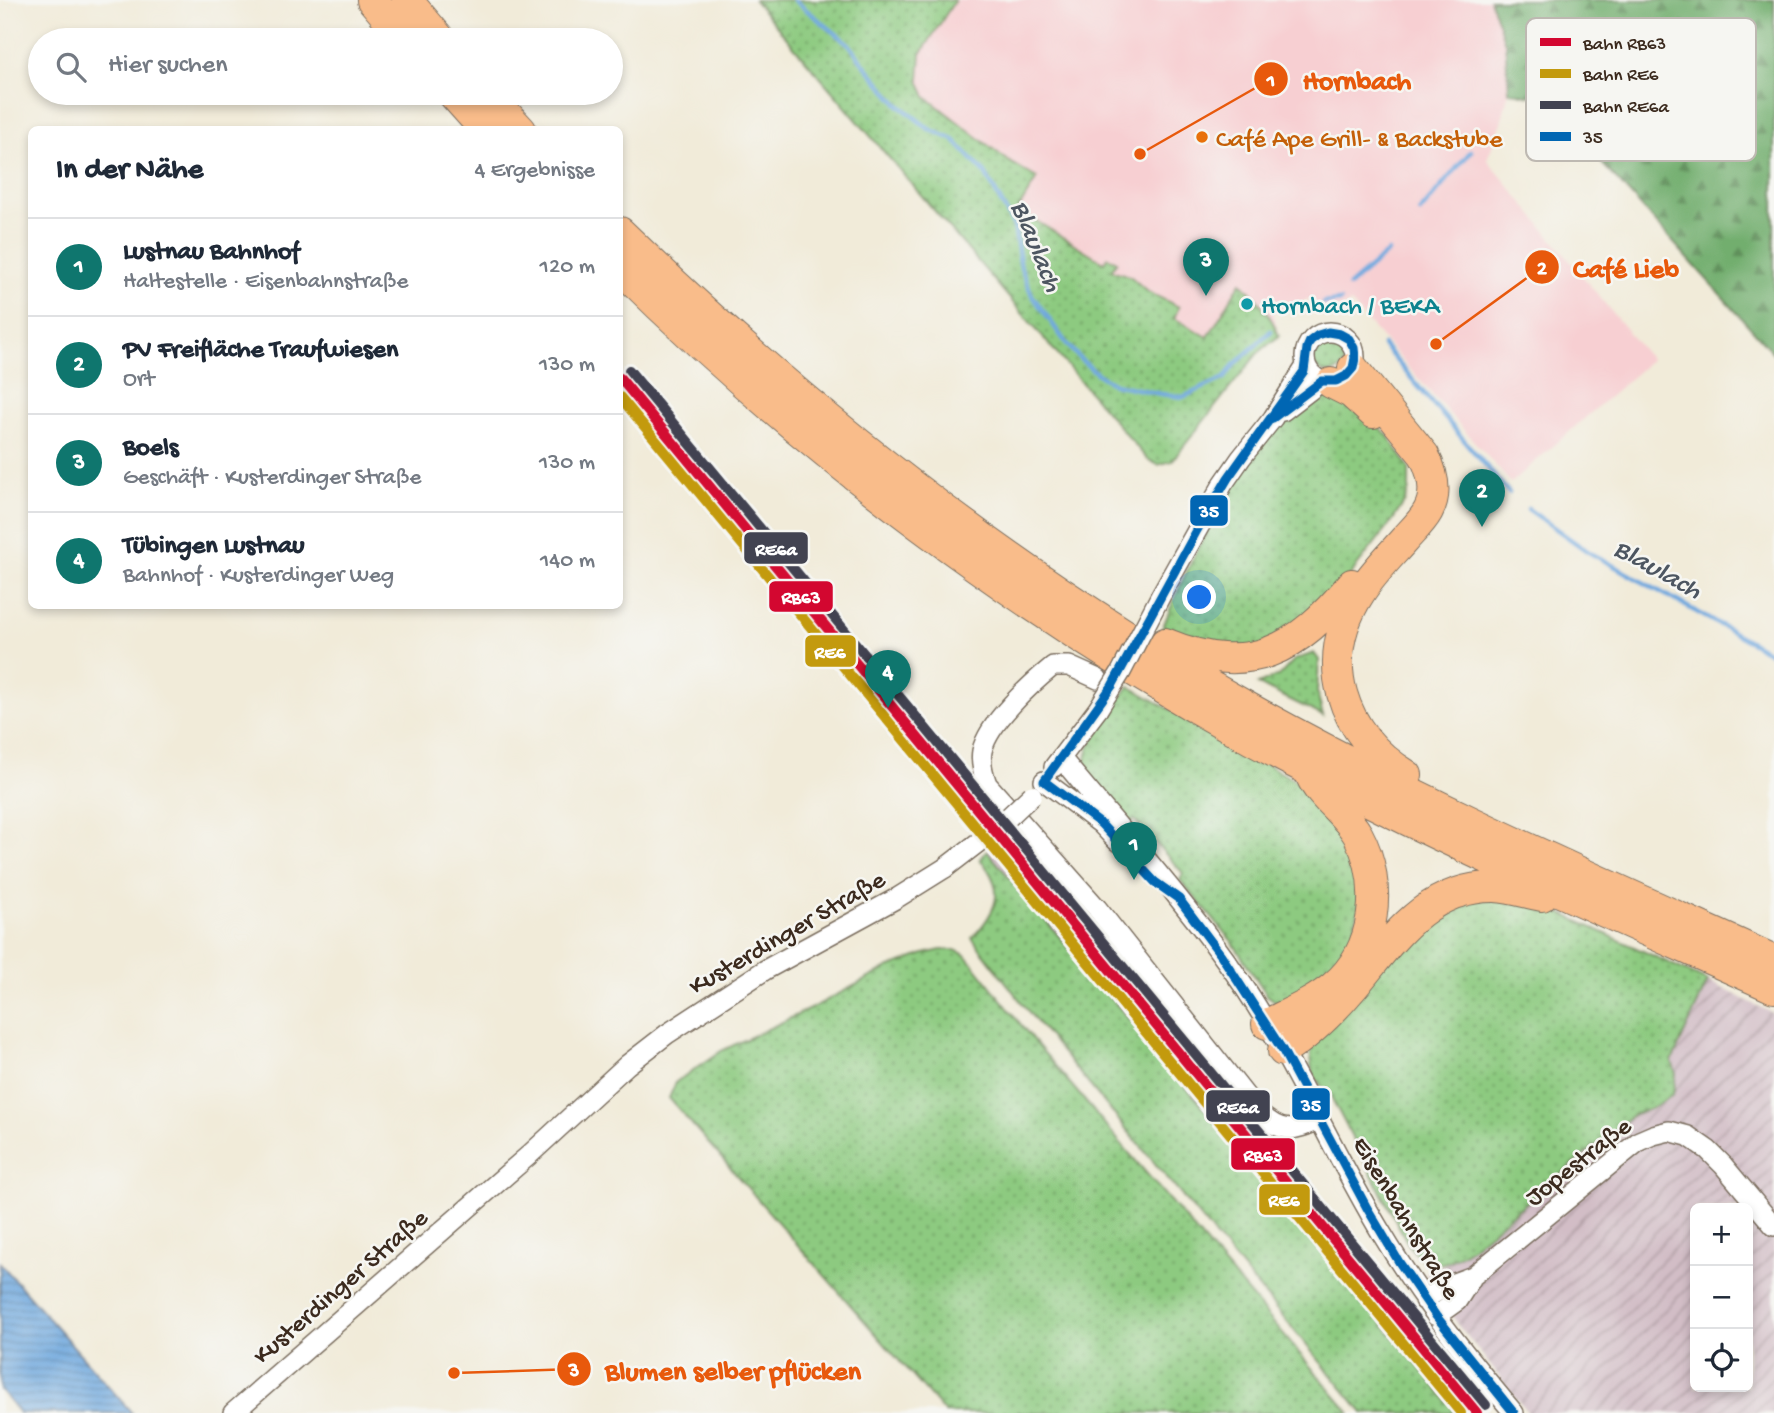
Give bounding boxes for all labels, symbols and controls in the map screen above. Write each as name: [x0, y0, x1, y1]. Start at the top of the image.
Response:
legend: [1526, 18, 1756, 161]
search box: [28, 28, 623, 105]
text: Bahn RB63: [1582, 34, 1666, 57]
icon: search: [52, 48, 90, 86]
text: Hier suchen: [108, 51, 228, 82]
callout: Hornbach: [1254, 54, 1425, 103]
text: Bahn RE6: [1582, 65, 1659, 88]
text: Hornbach: [1303, 67, 1411, 100]
text: 1: [1266, 70, 1275, 95]
text: Bahn RE6a: [1582, 97, 1670, 120]
place label: Café Ape Grill- & Backstube: [1216, 126, 1503, 157]
text: 35: [1582, 128, 1603, 151]
marker: Café Ape Grill- & Backstube: [1194, 129, 1210, 145]
text: In der Nähe: [56, 154, 203, 189]
text: 4 Ergebnisse: [474, 158, 595, 185]
water label: Blaulach: [1002, 196, 1068, 298]
text: Lustnau Bahnhof: [123, 238, 300, 269]
pin: 3: [1183, 238, 1229, 296]
callout: Café Lieb: [1524, 243, 1693, 292]
text: 1: [74, 254, 84, 281]
text: 120 m: [540, 254, 595, 281]
text: Café Lieb: [1573, 255, 1679, 288]
text: 2: [1537, 258, 1548, 283]
text: Haltestelle · Eisenbahnstraße: [123, 269, 408, 296]
place label: Hornbach / BEKA: [1261, 293, 1441, 324]
marker: Hornbach / BEKA: [1239, 296, 1255, 312]
text: PV Freifläche Traufwiesen: [123, 336, 398, 367]
text: 2: [73, 352, 85, 379]
text: 130 m: [539, 352, 595, 379]
text: Ort: [123, 367, 154, 394]
text: Boels: [123, 434, 179, 465]
text: 3: [73, 450, 85, 477]
text: 130 m: [539, 450, 595, 477]
text: Geschäft · Kusterdinger Straße: [123, 465, 421, 492]
pin: 2: [1459, 469, 1505, 527]
line badge: 35: [1189, 494, 1229, 527]
text: 35: [1198, 502, 1219, 525]
line badge: RE6a: [743, 531, 809, 565]
text: Tübingen Lustnau: [123, 532, 305, 563]
water label: Blaulach: [1607, 533, 1707, 609]
text: RE6a: [754, 540, 798, 563]
text: 4: [74, 548, 84, 575]
text: 140 m: [540, 548, 595, 575]
text: Bahnhof · Kusterdinger Weg: [123, 563, 394, 590]
line badge: RB63: [768, 580, 834, 613]
your location: [1182, 580, 1216, 614]
text: RB63: [780, 588, 821, 611]
line badge: RE6: [804, 634, 857, 668]
text: RE6: [813, 643, 846, 666]
pin: 4: [865, 650, 911, 708]
pin: 1: [1111, 822, 1157, 880]
street label: Kusterdinger Straße: [685, 866, 892, 1004]
line badge: 35: [1291, 1087, 1331, 1121]
line badge: RE6a: [1205, 1089, 1271, 1123]
text: 35: [1300, 1096, 1321, 1119]
text: RE6a: [1216, 1098, 1260, 1121]
street label: Jopestraße: [1520, 1112, 1640, 1215]
street label: Eisenbahnstraße: [1343, 1132, 1465, 1307]
line badge: RB63: [1230, 1137, 1296, 1171]
text: RB63: [1242, 1146, 1283, 1169]
line badge: RE6: [1258, 1183, 1311, 1216]
text: RE6: [1267, 1191, 1300, 1214]
map controls: [1690, 1203, 1753, 1392]
button: +: [1690, 1203, 1753, 1266]
street label: Kusterdinger Straße: [248, 1204, 436, 1373]
button: −: [1690, 1266, 1753, 1329]
button: locate: [1690, 1329, 1753, 1392]
callout: Blumen selber pflücken: [556, 1344, 875, 1393]
text: Blumen selber pflücken: [604, 1357, 862, 1390]
text: 3: [568, 1360, 580, 1385]

